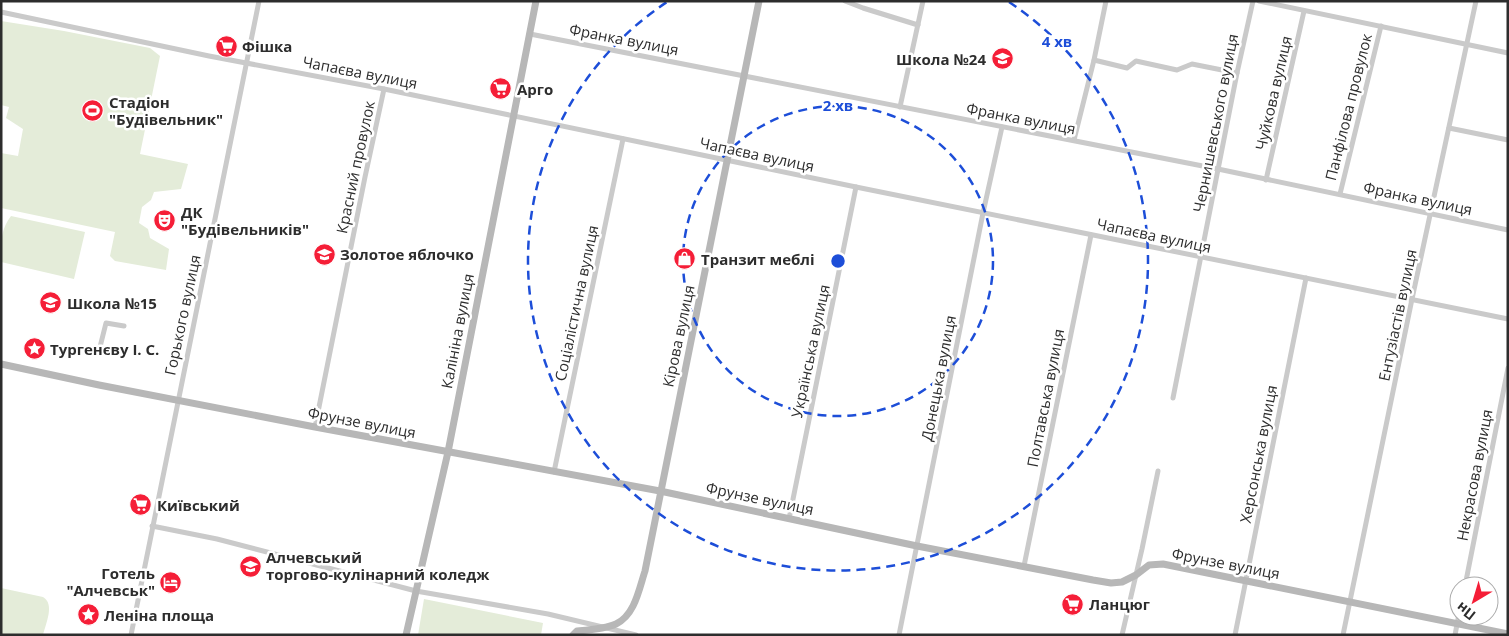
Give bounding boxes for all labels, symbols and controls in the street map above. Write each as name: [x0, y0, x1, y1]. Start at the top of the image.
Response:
street label: Франка вулиця: [568, 19, 680, 59]
text: 4 хв: [1042, 31, 1072, 51]
street label: Панфілова провулок: [1320, 31, 1376, 183]
street label: Чернишевського вулиця: [1188, 32, 1242, 214]
supermarket icon: Фішка: [214, 34, 238, 58]
street label: Чуйкова вулиця: [1250, 34, 1296, 152]
place label: Фішка: [242, 36, 292, 56]
school or university icon: Школа №24: [990, 47, 1014, 71]
place label: Школа №24: [896, 49, 986, 69]
street label: Чапаєва вулиця: [301, 51, 419, 93]
supermarket icon: Арго: [489, 77, 513, 101]
place label: Арго: [517, 79, 553, 99]
place label: Стадіон "Будівельник": [109, 92, 223, 129]
text: 2 хв: [823, 95, 853, 115]
street label: Франка вулиця: [965, 98, 1077, 138]
sports icon: Стадіон "Будівельник": [81, 99, 105, 123]
street label: Красний провулок: [331, 99, 379, 235]
street label: Чапаєва вулиця: [698, 132, 816, 176]
street label: Франка вулиця: [1362, 177, 1474, 219]
place label: ДК "Будівельників": [181, 202, 309, 239]
theatre icon: ДК "Будівельників": [153, 209, 177, 233]
street label: Чапаєва вулиця: [1095, 213, 1213, 257]
street label: Соціалістична вулиця: [550, 223, 602, 383]
school or university icon: Золотое яблочко: [312, 242, 336, 266]
place label: Золотое яблочко: [340, 244, 474, 264]
shop icon: Транзит меблі: [673, 247, 697, 271]
street label: Ентузіастів вулиця: [1373, 247, 1421, 383]
place label: Транзит меблі: [701, 249, 815, 269]
centre of rings: [829, 252, 847, 270]
street label: Горького вулиця: [159, 253, 205, 377]
street label: Калініна вулиця: [436, 272, 478, 390]
street label: Кірова вулиця: [657, 283, 699, 389]
street label: Українська вулиця: [786, 283, 834, 419]
school or university icon: Школа №15: [39, 291, 63, 315]
place label: Школа №15: [67, 293, 157, 313]
street label: Донецька вулиця: [916, 314, 960, 442]
street label: Полтавська вулиця: [1022, 327, 1068, 469]
place icon: Тургенєву І. С.: [22, 337, 46, 361]
place label: Тургенєву І. С.: [50, 339, 159, 359]
street label: Херсонська вулиця: [1235, 383, 1281, 525]
street label: Фрунзе вулиця: [306, 402, 418, 442]
street label: Некрасова вулиця: [1451, 407, 1497, 543]
street label: Фрунзе вулиця: [704, 477, 816, 519]
supermarket icon: Київський: [129, 493, 153, 517]
place label: Київський: [157, 495, 240, 515]
street label: Фрунзе вулиця: [1170, 543, 1282, 583]
place label: Алчевський торгово-кулінарний коледж: [266, 547, 490, 584]
school or university icon: Алчевський торгово-кулінарний коледж: [238, 554, 262, 578]
place label: Готель "Алчевськ": [66, 563, 155, 600]
hotel icon: Готель "Алчевськ": [159, 570, 183, 594]
north arrow: [1449, 576, 1499, 626]
supermarket icon: Ланцюг: [1061, 592, 1085, 616]
place label: Ланцюг: [1089, 594, 1150, 614]
text: Пн: [1452, 598, 1479, 625]
place icon: Леніна площа: [76, 603, 100, 627]
place label: Леніна площа: [104, 605, 214, 625]

